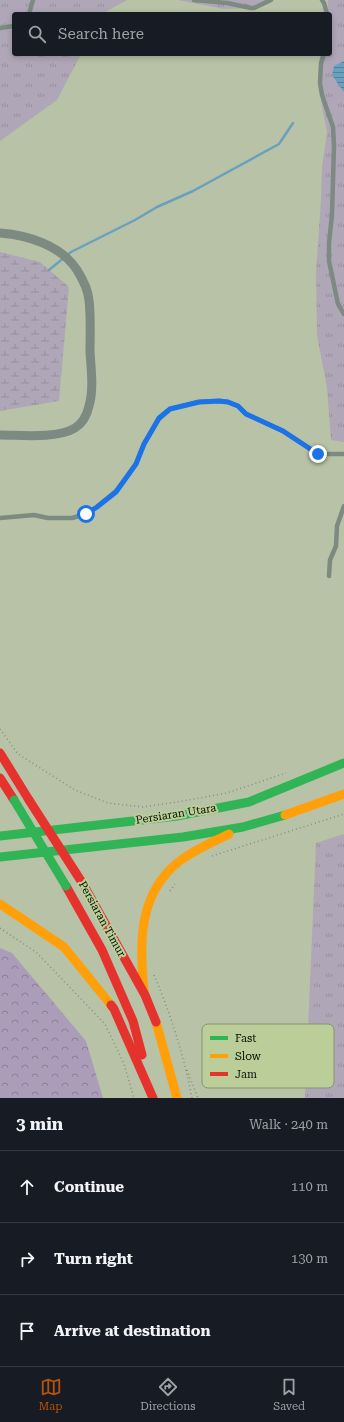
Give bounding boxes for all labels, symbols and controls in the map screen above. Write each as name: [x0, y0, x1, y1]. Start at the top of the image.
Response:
search box: [12, 12, 332, 56]
icon: search: [26, 23, 48, 45]
text: Search here: [58, 25, 144, 43]
route end: [309, 445, 327, 463]
route start: [77, 505, 95, 523]
street label: Persiaran Utara: [135, 801, 217, 827]
street label: Persiaran Timur: [76, 879, 128, 960]
legend: [202, 1024, 334, 1088]
text: Fast: [235, 1032, 256, 1045]
text: Slow: [235, 1050, 262, 1063]
text: Jam: [235, 1068, 257, 1081]
text: 3 min: [16, 1114, 63, 1134]
text: Walk · 240 m: [249, 1117, 328, 1132]
icon: ahead: [16, 1176, 38, 1198]
text: Continue: [54, 1178, 124, 1196]
text: 110 m: [291, 1179, 328, 1194]
icon: right: [16, 1248, 38, 1270]
text: Turn right: [54, 1250, 133, 1268]
text: 130 m: [291, 1251, 328, 1266]
icon: arrive: [16, 1320, 38, 1342]
text: Arrive at destination: [54, 1322, 210, 1340]
tab: Map: [39, 1376, 62, 1413]
tab: Directions: [140, 1376, 195, 1413]
tab: Saved: [273, 1376, 305, 1413]

